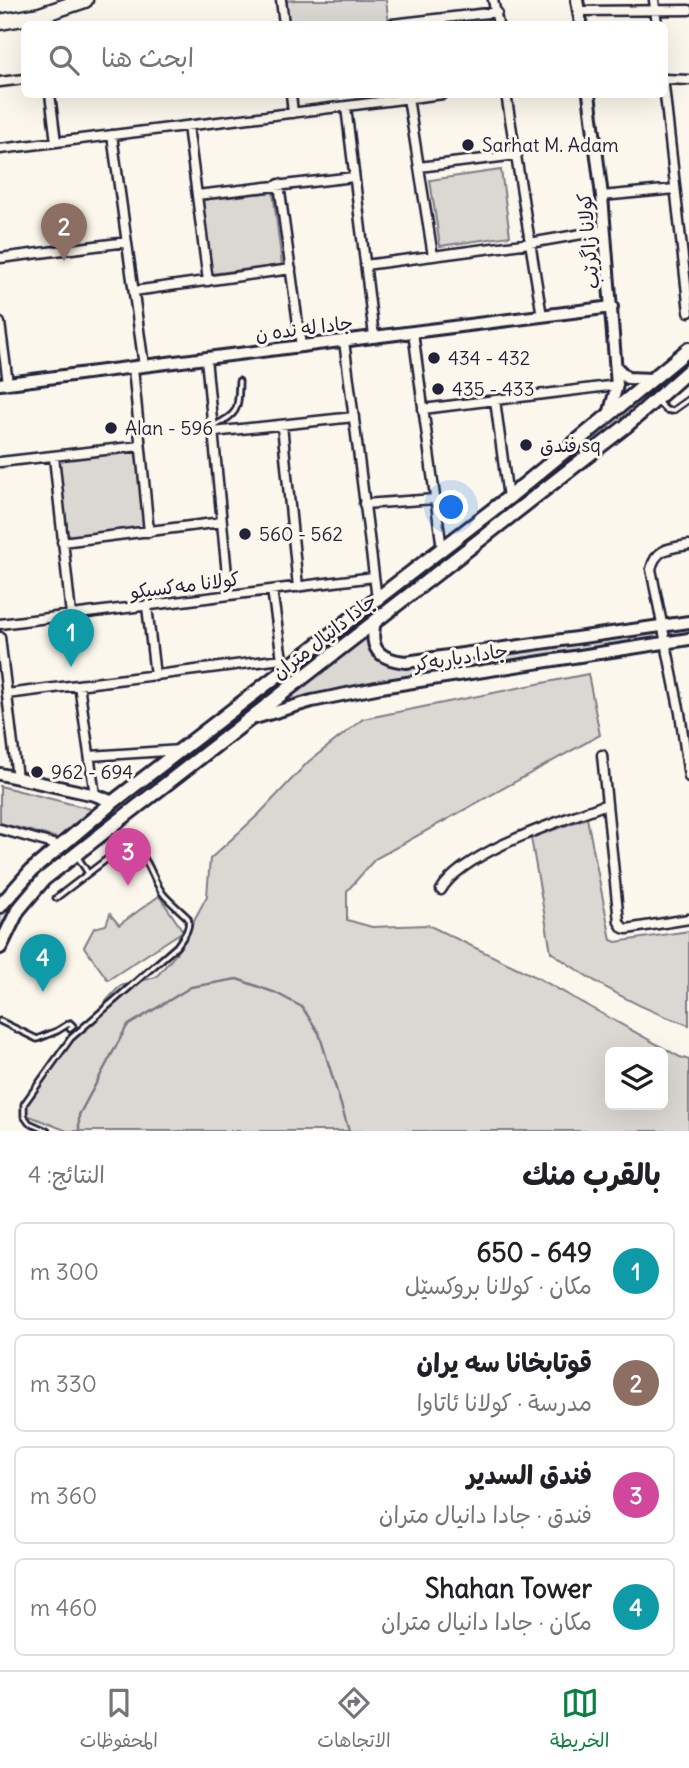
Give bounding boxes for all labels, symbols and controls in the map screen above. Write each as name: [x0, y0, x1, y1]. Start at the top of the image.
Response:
search box: [21, 21, 668, 98]
icon: search: [45, 41, 83, 79]
text: ابحث هنا: [101, 41, 194, 74]
place label: Sarhat M. Adam: [482, 133, 619, 157]
marker: Sarhat M. Adam: [460, 137, 476, 153]
street label: كولانا زاگرێب: [572, 192, 605, 290]
pin: 2: [41, 203, 87, 261]
street label: جادا له نده ن: [254, 310, 354, 346]
place label: 434 - 432: [448, 346, 530, 370]
marker: 434 - 432: [426, 350, 442, 366]
place label: 435 - 433: [452, 377, 534, 401]
marker: 435 - 433: [430, 381, 446, 397]
place label: Alan - 596: [125, 416, 213, 440]
marker: Alan - 596: [103, 420, 119, 436]
place label: فندق sq: [540, 433, 601, 457]
marker: فندق sq: [518, 437, 534, 453]
your location: [434, 490, 468, 524]
place label: 560 - 562: [259, 522, 343, 546]
marker: 560 - 562: [237, 526, 253, 542]
street label: كولانا مەکسیکو: [127, 566, 241, 605]
street label: جادا دانيال متران: [267, 588, 381, 684]
pin: 1: [48, 609, 94, 667]
street label: جادا دیاربه‌كر: [410, 638, 510, 677]
place label: 962 - 694: [51, 760, 133, 784]
marker: 962 - 694: [29, 764, 45, 780]
pin: 3: [105, 828, 151, 886]
pin: 4: [20, 934, 66, 992]
map controls: [605, 1047, 668, 1110]
button: layers: [605, 1047, 668, 1110]
text: بالقرب منك: [522, 1155, 661, 1193]
text: النتائج: 4: [28, 1160, 105, 1189]
text: 649 - 650: [476, 1236, 592, 1269]
text: 300 m: [30, 1257, 99, 1286]
text: 1: [631, 1257, 641, 1286]
text: مكان · كولانا بروکسێل: [405, 1271, 592, 1300]
text: قوتابخانا سه يران: [417, 1346, 592, 1379]
text: 330 m: [30, 1369, 97, 1398]
text: 2: [630, 1369, 642, 1398]
text: مدرسة · كولانا ئاتاوا: [417, 1388, 592, 1417]
text: فندق السدير: [467, 1458, 592, 1491]
text: 360 m: [30, 1481, 97, 1510]
text: 3: [629, 1481, 643, 1510]
text: فندق · جادا دانيال متران: [379, 1500, 592, 1529]
text: Shahan Tower: [425, 1572, 592, 1605]
text: 460 m: [30, 1593, 97, 1622]
text: 4: [629, 1593, 643, 1622]
text: مكان · جادا دانيال متران: [381, 1607, 592, 1636]
tab: المحفوظات: [80, 1684, 158, 1757]
tab: الاتجاهات: [317, 1684, 391, 1757]
tab: الخريطة: [550, 1684, 609, 1757]

